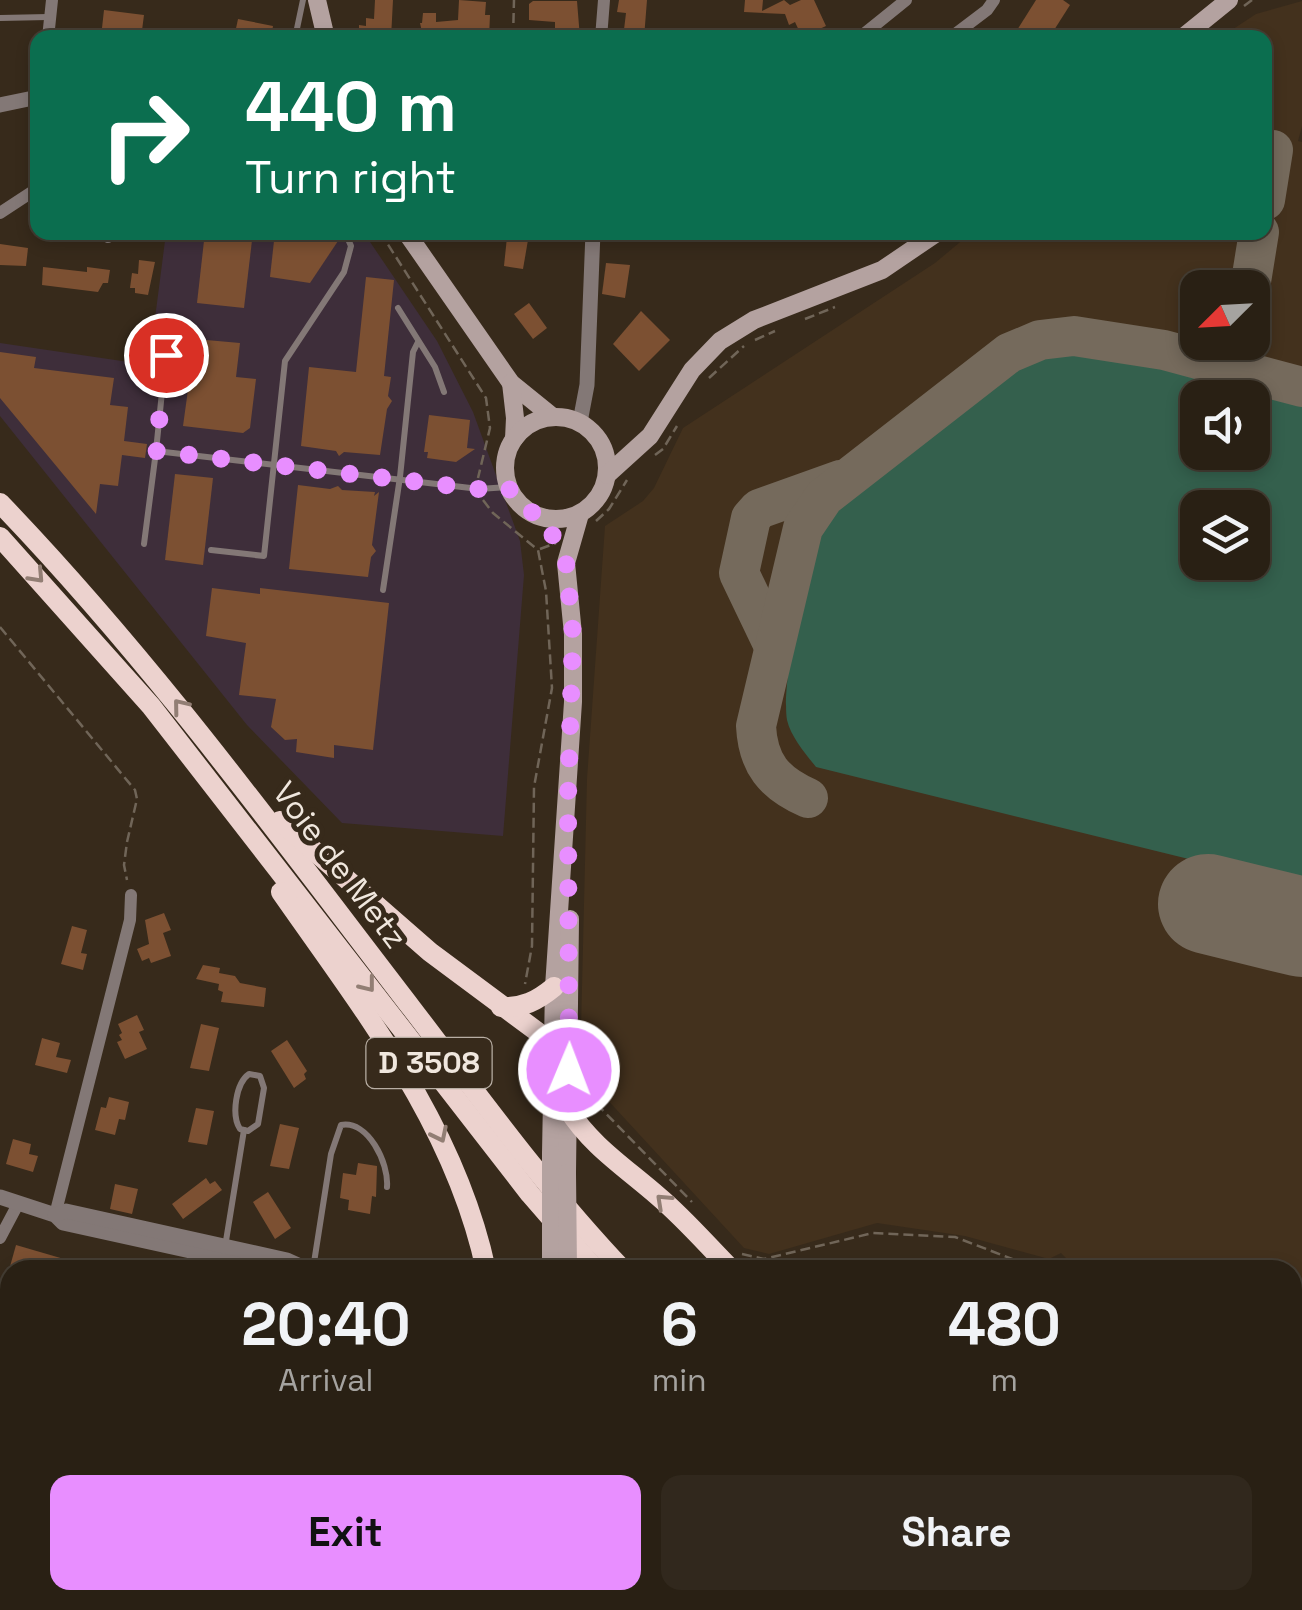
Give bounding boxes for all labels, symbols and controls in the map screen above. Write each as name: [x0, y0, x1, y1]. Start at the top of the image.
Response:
text: 440 m: [245, 62, 457, 151]
icon: right: [80, 70, 210, 200]
text: Turn right: [245, 149, 456, 206]
north arrow: [1180, 270, 1270, 360]
map controls: [1180, 270, 1270, 580]
pin: [124, 313, 209, 398]
icon: arrive: [139, 328, 194, 383]
button: sound: [1180, 380, 1270, 470]
button: layers: [1180, 490, 1270, 580]
one-way arrow: [25, 565, 43, 583]
one-way arrow: [174, 700, 191, 718]
street label: Voie de Metz: [264, 774, 416, 956]
one-way arrow: [357, 974, 374, 992]
position arrow: [517, 1018, 621, 1122]
road number: D 3508: [366, 1038, 492, 1088]
one-way arrow: [427, 1125, 447, 1143]
one-way arrow: [656, 1195, 675, 1213]
text: 20:40: [241, 1286, 411, 1363]
text: 6: [661, 1286, 698, 1363]
text: 480: [948, 1286, 1061, 1363]
text: Arrival: [278, 1360, 373, 1400]
text: min: [652, 1360, 707, 1400]
text: m: [991, 1360, 1018, 1400]
button: Exit: [50, 1475, 641, 1590]
button: Share: [661, 1475, 1252, 1590]

